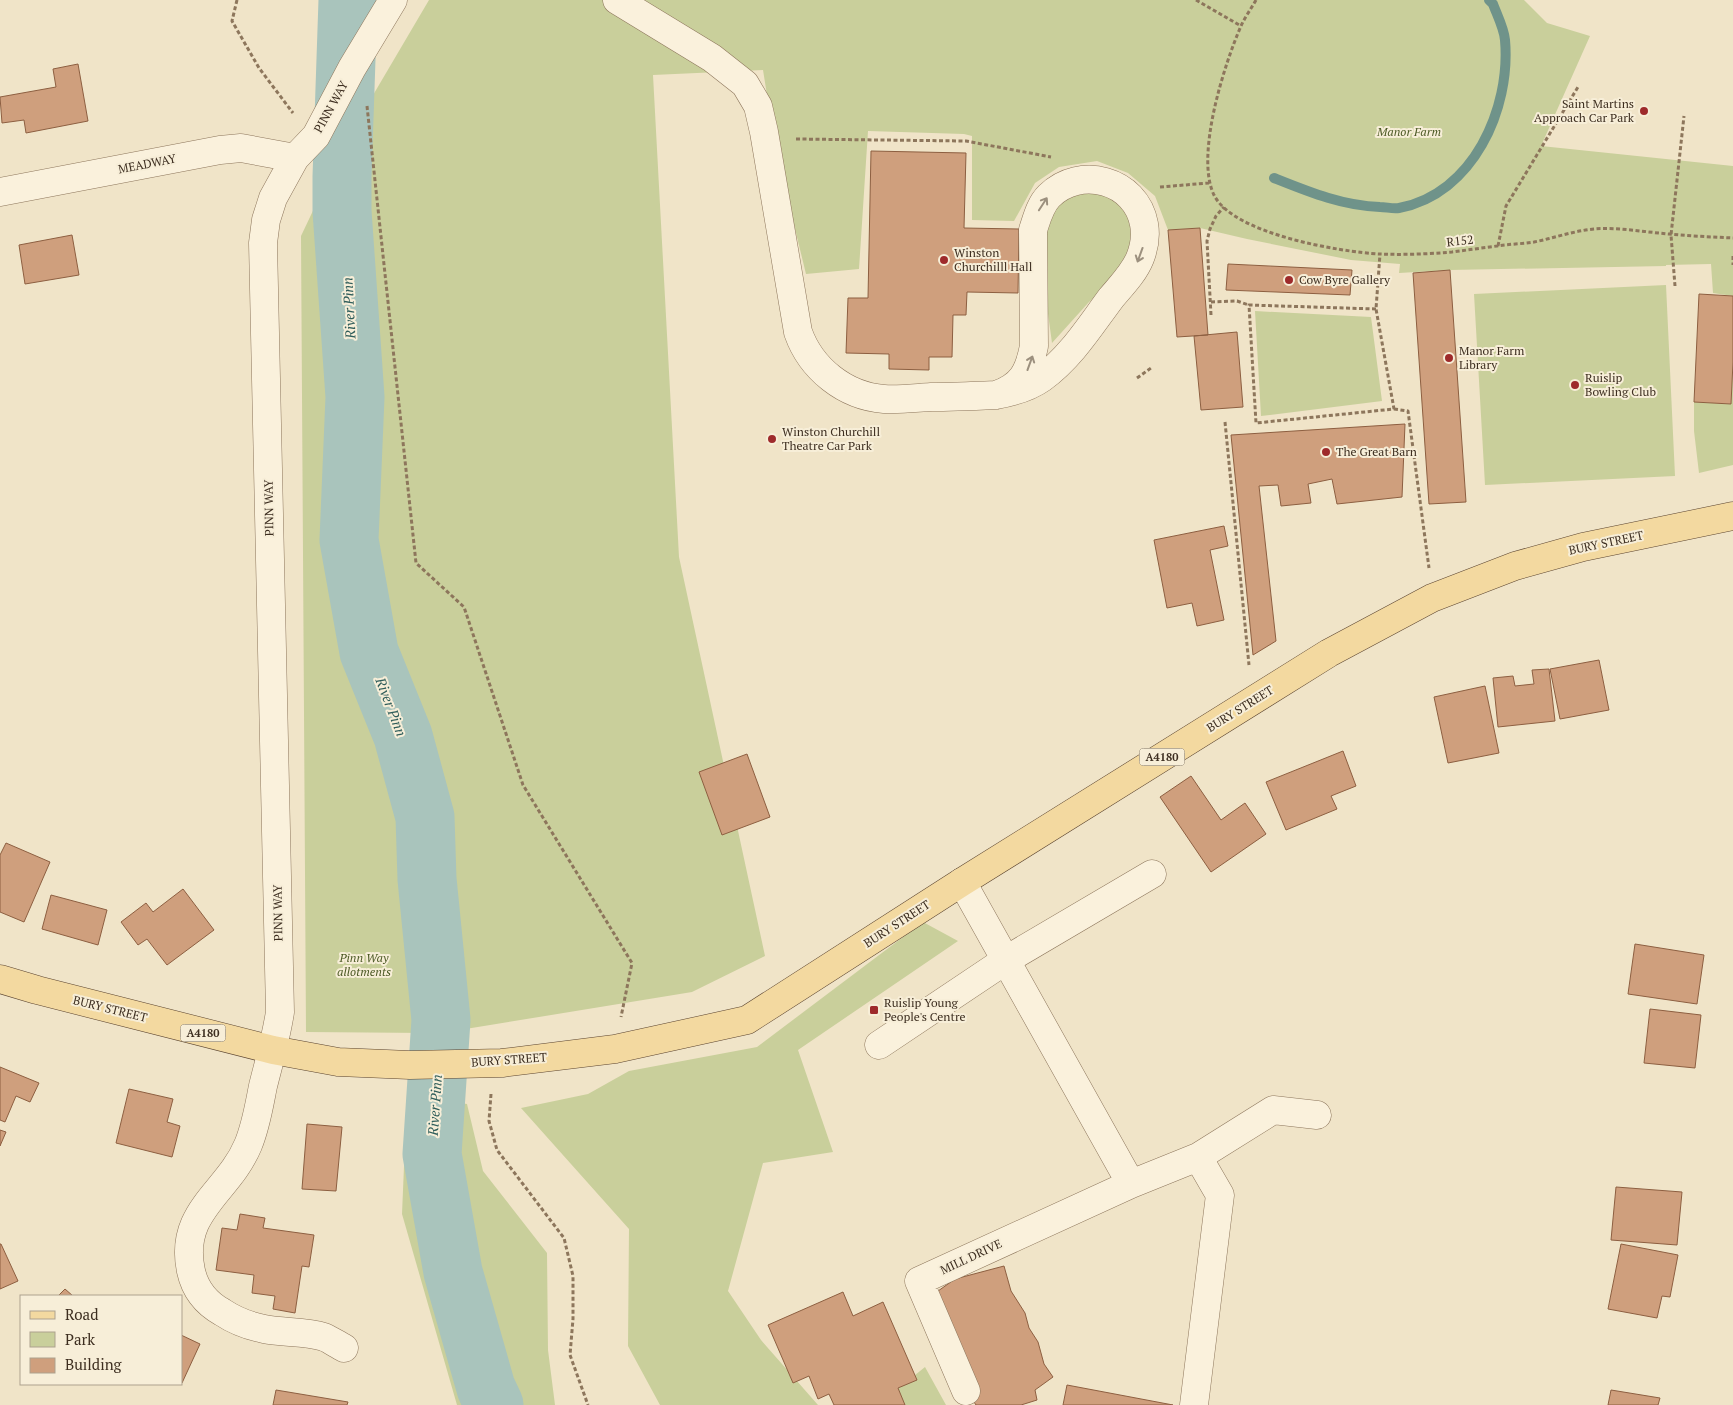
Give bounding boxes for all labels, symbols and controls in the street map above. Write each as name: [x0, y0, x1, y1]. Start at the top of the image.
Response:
street label: PINN WAY: [310, 78, 351, 135]
place label: Saint Martins Approach Car Park: [1534, 96, 1635, 125]
marker: Saint Martins Approach Car Park: [1638, 105, 1650, 117]
park label: Manor Farm: [1376, 124, 1441, 139]
street label: MEADWAY: [117, 151, 177, 176]
one-way arrow: [1039, 197, 1049, 211]
street label: R152: [1446, 232, 1474, 249]
place label: Winston Churchilll Hall: [954, 245, 1033, 274]
one-way arrow: [1135, 247, 1144, 262]
marker: Winston Churchilll Hall: [938, 254, 950, 266]
place label: Cow Byre Gallery: [1299, 272, 1391, 287]
marker: Cow Byre Gallery: [1283, 274, 1295, 286]
water label: River Pinn: [337, 277, 360, 340]
place label: Manor Farm Library: [1459, 343, 1525, 372]
marker: Manor Farm Library: [1443, 352, 1455, 364]
one-way arrow: [1025, 355, 1035, 371]
place label: Ruislip Bowling Club: [1585, 370, 1656, 399]
marker: Ruislip Bowling Club: [1569, 379, 1581, 391]
place label: Winston Churchill Theatre Car Park: [782, 424, 880, 453]
marker: Winston Churchill Theatre Car Park: [766, 433, 778, 445]
place label: The Great Barn: [1336, 444, 1417, 459]
marker: The Great Barn: [1320, 446, 1332, 458]
street label: PINN WAY: [261, 479, 276, 537]
street label: BURY STREET: [1567, 527, 1645, 558]
water label: River Pinn: [371, 674, 411, 739]
street label: BURY STREET: [1204, 682, 1276, 735]
road number: A4180: [1140, 749, 1184, 766]
street label: PINN WAY: [270, 884, 285, 942]
street label: BURY STREET: [861, 896, 933, 951]
park label: Pinn Way allotments: [337, 950, 391, 979]
street label: BURY STREET: [71, 992, 149, 1025]
place label: Ruislip Young People's Centre: [884, 995, 966, 1024]
marker: Ruislip Young People's Centre: [868, 1004, 880, 1016]
road number: A4180: [180, 1024, 226, 1042]
street label: BURY STREET: [471, 1049, 548, 1070]
water label: River Pinn: [423, 1074, 446, 1137]
street label: MILL DRIVE: [938, 1236, 1004, 1277]
legend: [20, 1295, 182, 1385]
text: Road: [65, 1304, 98, 1324]
text: Park: [65, 1329, 95, 1349]
text: Building: [65, 1354, 123, 1374]

